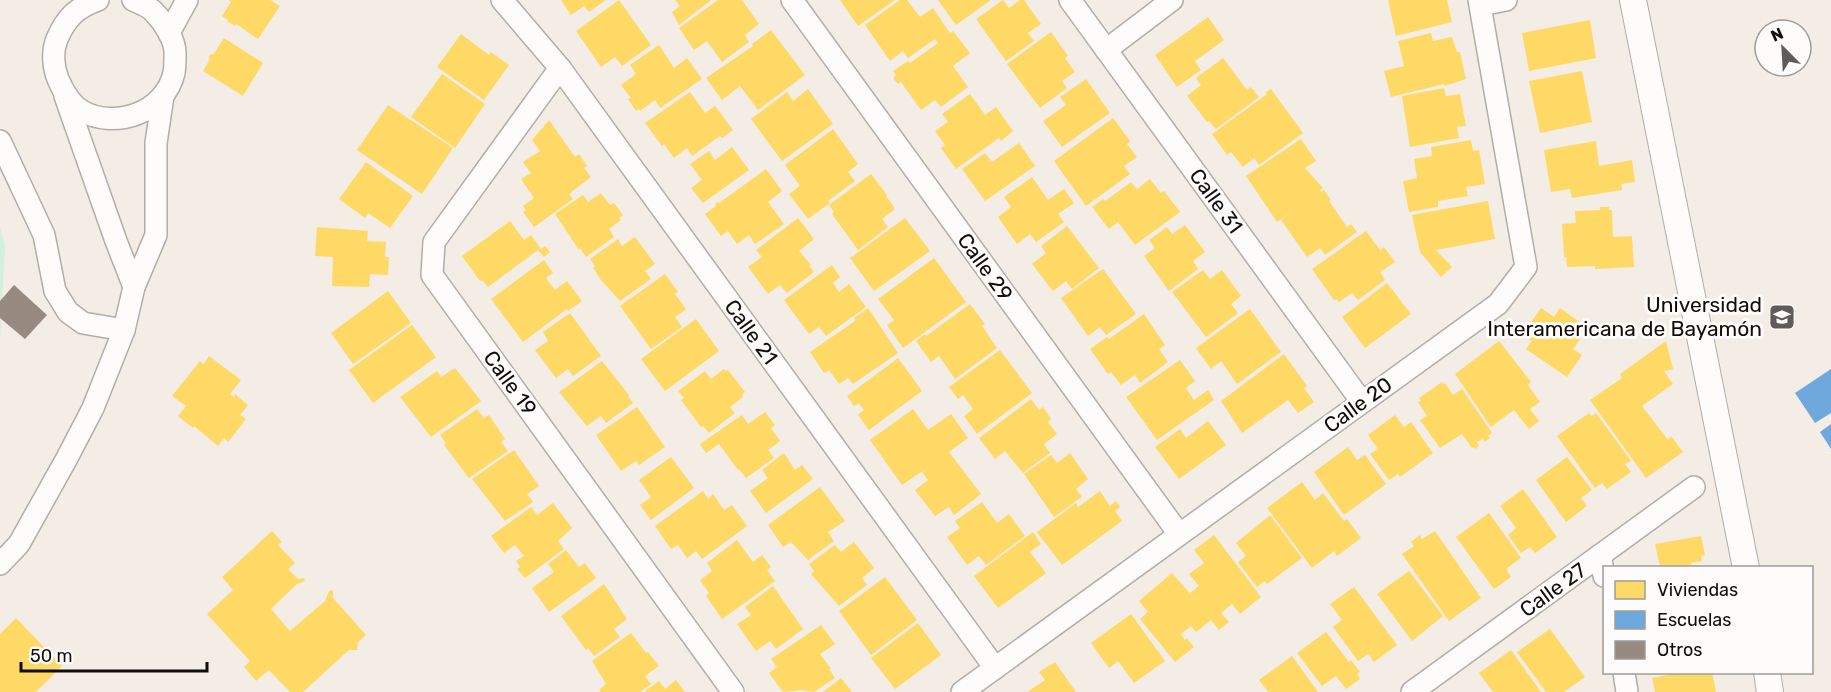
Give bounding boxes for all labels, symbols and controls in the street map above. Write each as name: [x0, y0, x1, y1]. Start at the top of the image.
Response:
north arrow: [1753, 18, 1813, 78]
text: N: [1768, 24, 1786, 46]
street label: Calle 31: [1185, 163, 1248, 238]
street label: Calle 29: [953, 228, 1018, 305]
place label: Universidad Interamericana de Bayamón: [1487, 292, 1762, 341]
street label: Calle 21: [720, 294, 783, 369]
school or university icon: Universidad Interamericana de Bayamón: [1767, 302, 1797, 332]
street label: Calle 19: [479, 345, 542, 420]
street label: Calle 20: [1319, 371, 1397, 438]
street label: Calle 27: [1515, 557, 1591, 622]
legend: [1603, 566, 1813, 674]
text: Viviendas: [1657, 579, 1738, 601]
text: Escuelas: [1657, 609, 1731, 631]
scale bar: [21, 635, 207, 673]
text: Otros: [1657, 639, 1702, 661]
text: 50 m: [30, 645, 73, 667]

